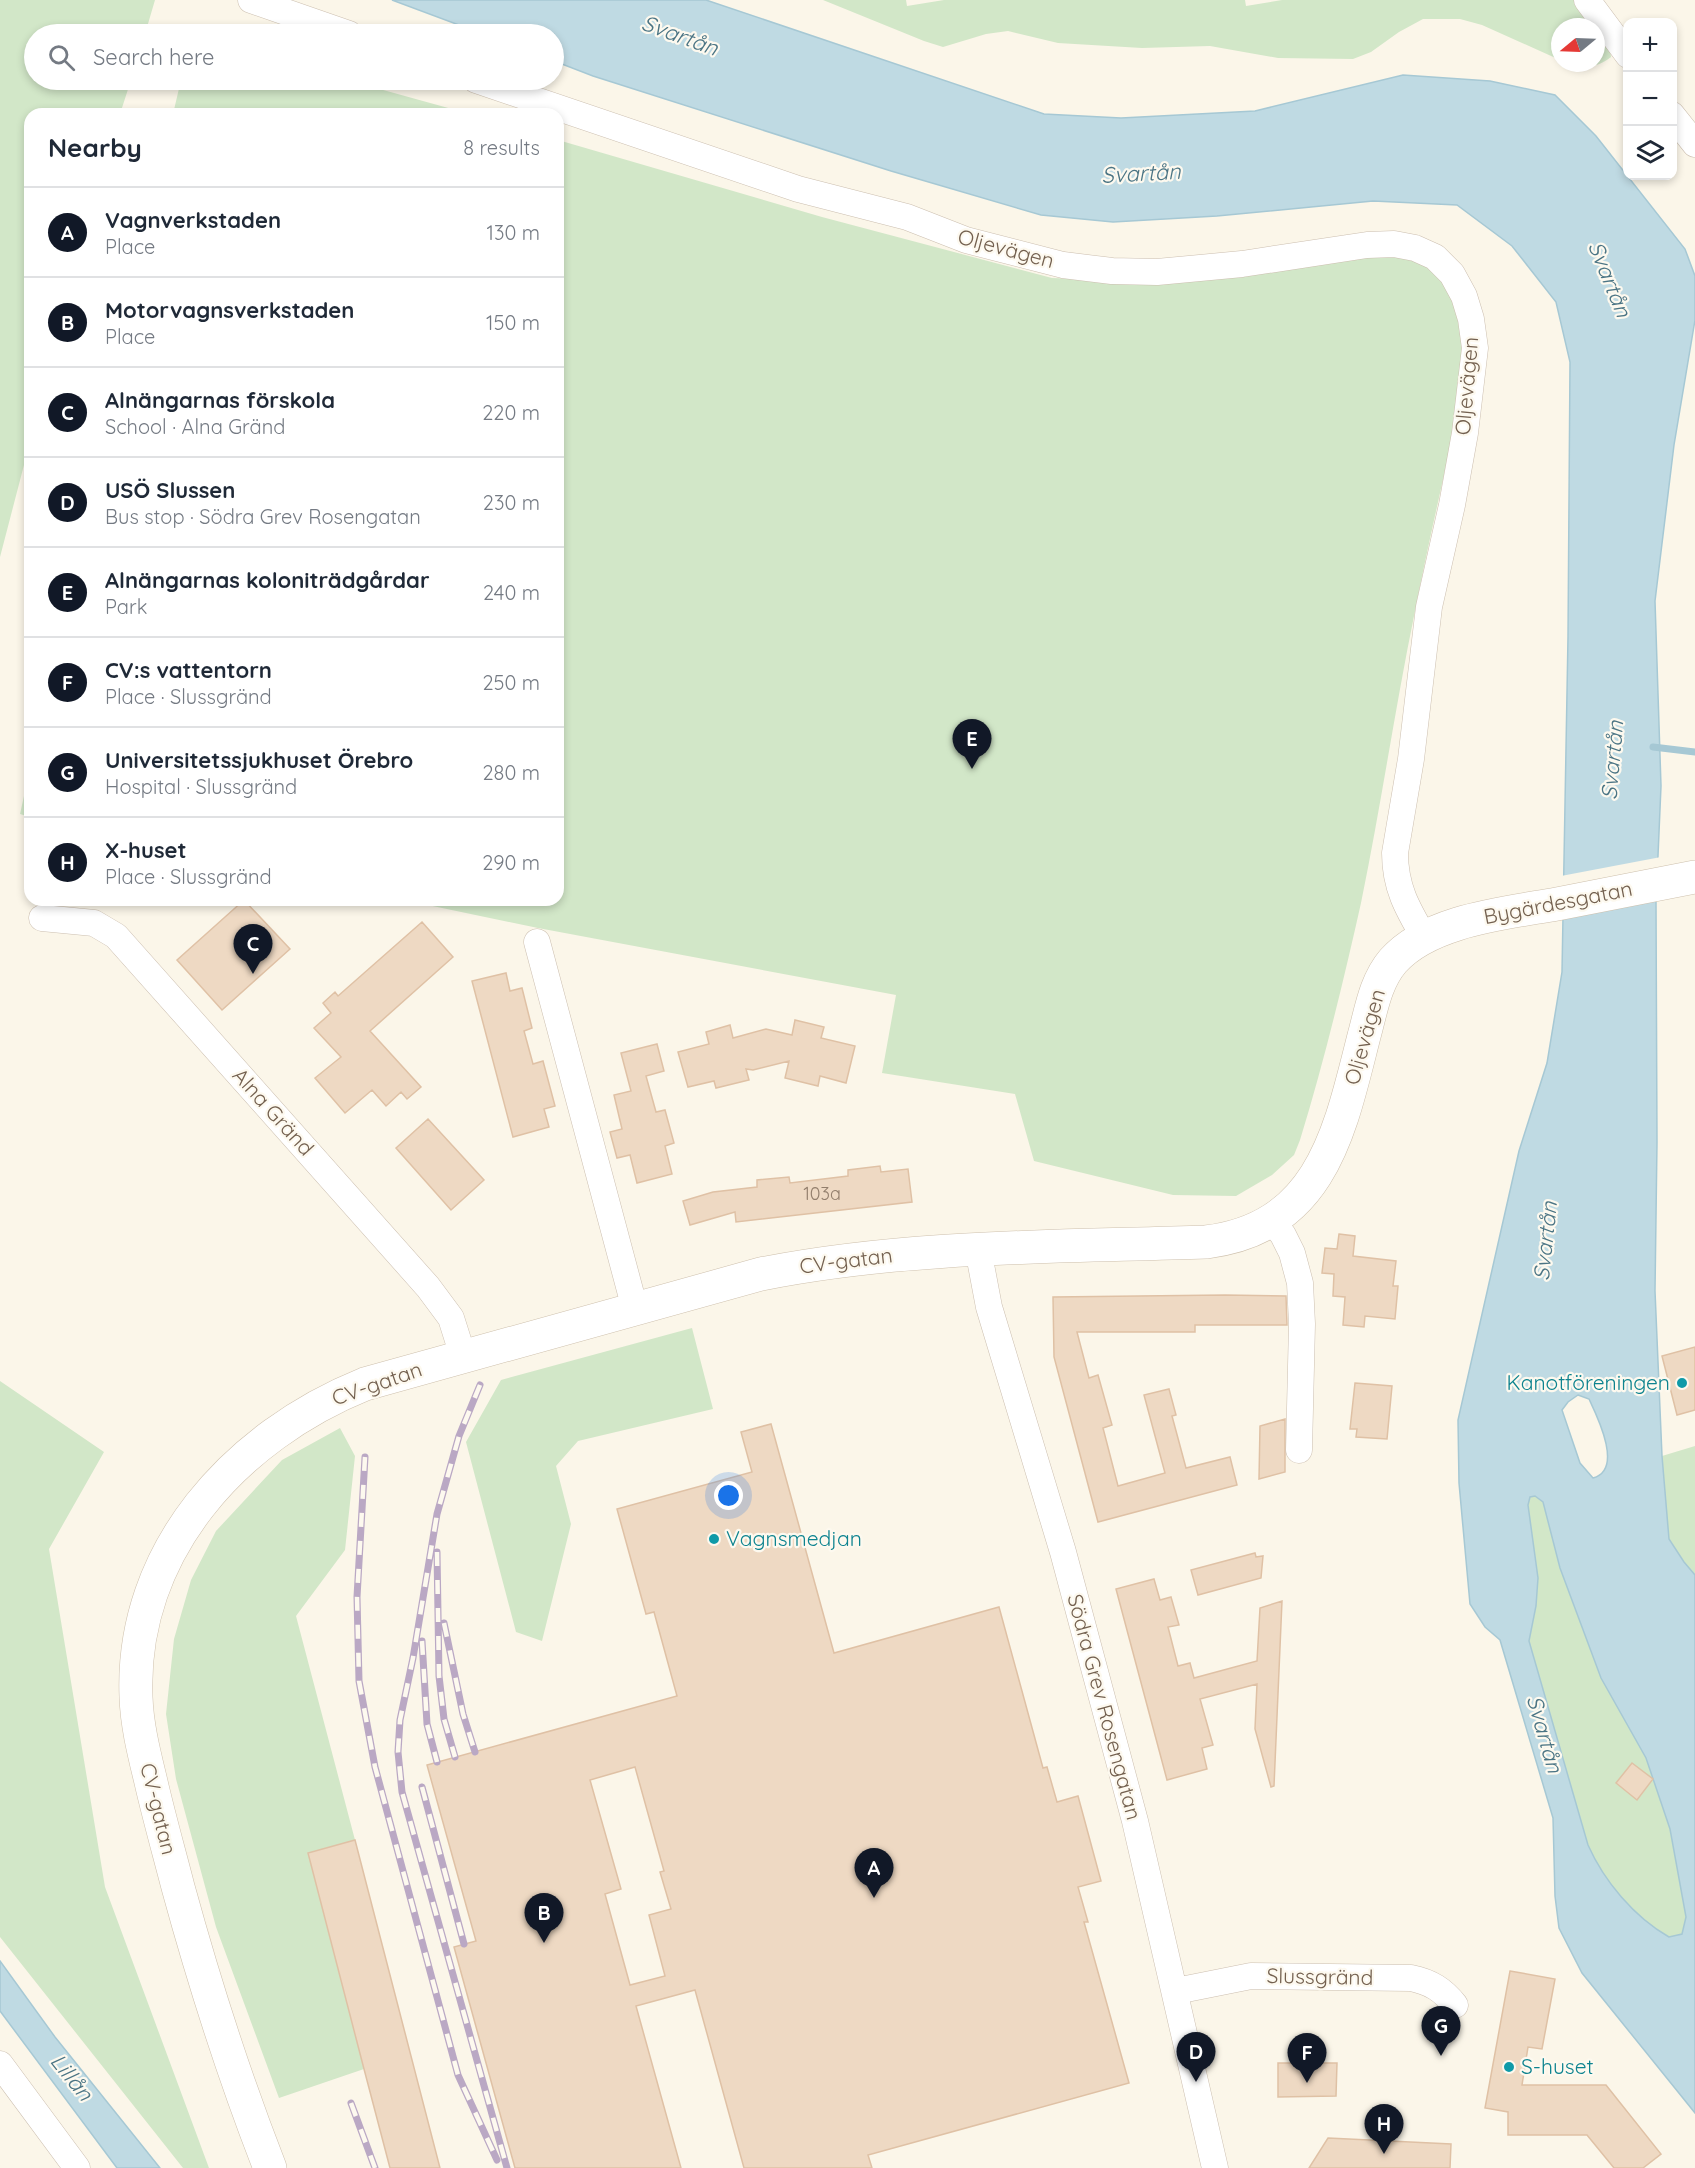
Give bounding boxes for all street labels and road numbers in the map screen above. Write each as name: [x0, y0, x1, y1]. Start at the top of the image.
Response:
street label: Oljevägen: [955, 223, 1057, 273]
street label: Oljevägen: [1449, 336, 1483, 436]
street label: Bygärdesgatan: [1481, 875, 1634, 929]
street label: Oljevägen: [1338, 986, 1390, 1088]
street label: Alna Gränd: [228, 1062, 320, 1161]
street label: CV-gatan: [798, 1241, 894, 1279]
street label: CV-gatan: [328, 1356, 425, 1411]
street label: Södra Grev Rosengatan: [1062, 1591, 1148, 1822]
street label: CV-gatan: [135, 1760, 183, 1857]
street label: Slussgränd: [1266, 1962, 1374, 1990]

